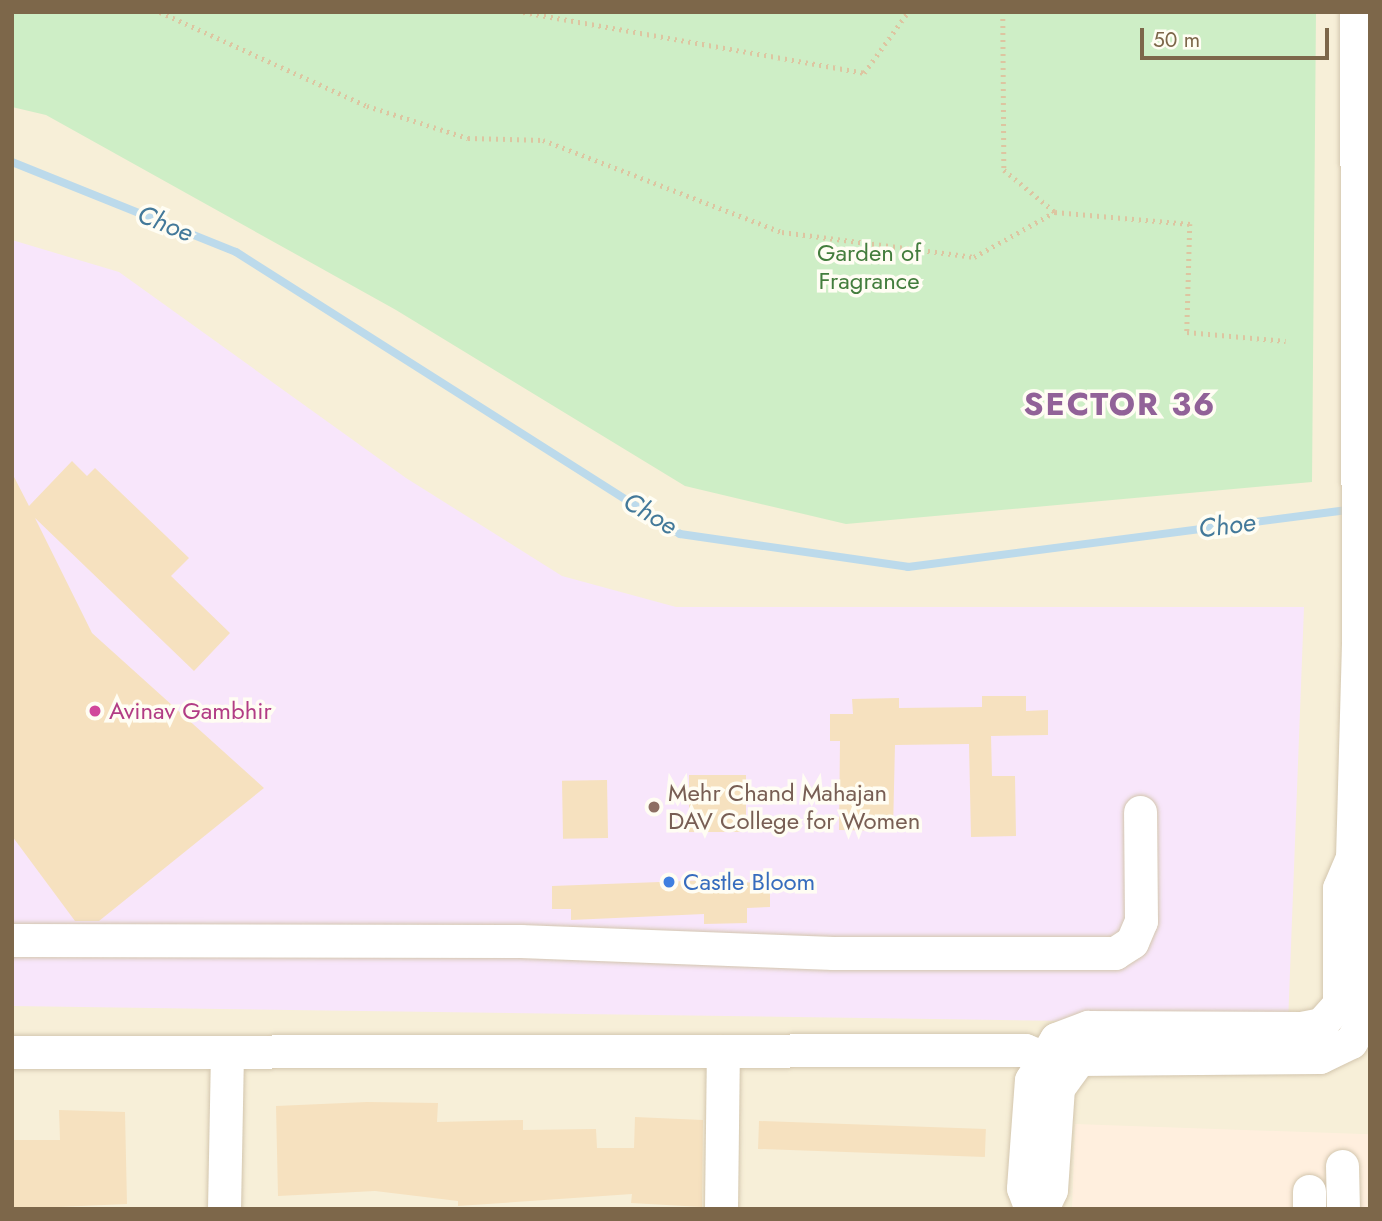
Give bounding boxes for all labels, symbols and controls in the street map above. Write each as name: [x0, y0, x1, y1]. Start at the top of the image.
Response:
scale bar: [1144, 14, 1333, 58]
text: 50 m: [1153, 25, 1200, 55]
water label: Choe: [133, 199, 197, 249]
park label: Garden of Fragrance: [817, 239, 921, 295]
district label: SECTOR 36: [1025, 385, 1215, 423]
water label: Choe: [617, 486, 683, 542]
water label: Choe: [1197, 507, 1257, 545]
place label: Avinav Gambhir: [109, 697, 272, 725]
marker: Avinav Gambhir: [87, 703, 103, 719]
place label: Mehr Chand Mahajan DAV College for Women: [668, 779, 920, 835]
marker: Mehr Chand Mahajan DAV College for Women: [646, 799, 662, 815]
place label: Castle Bloom: [683, 868, 815, 896]
marker: Castle Bloom: [661, 874, 677, 890]

